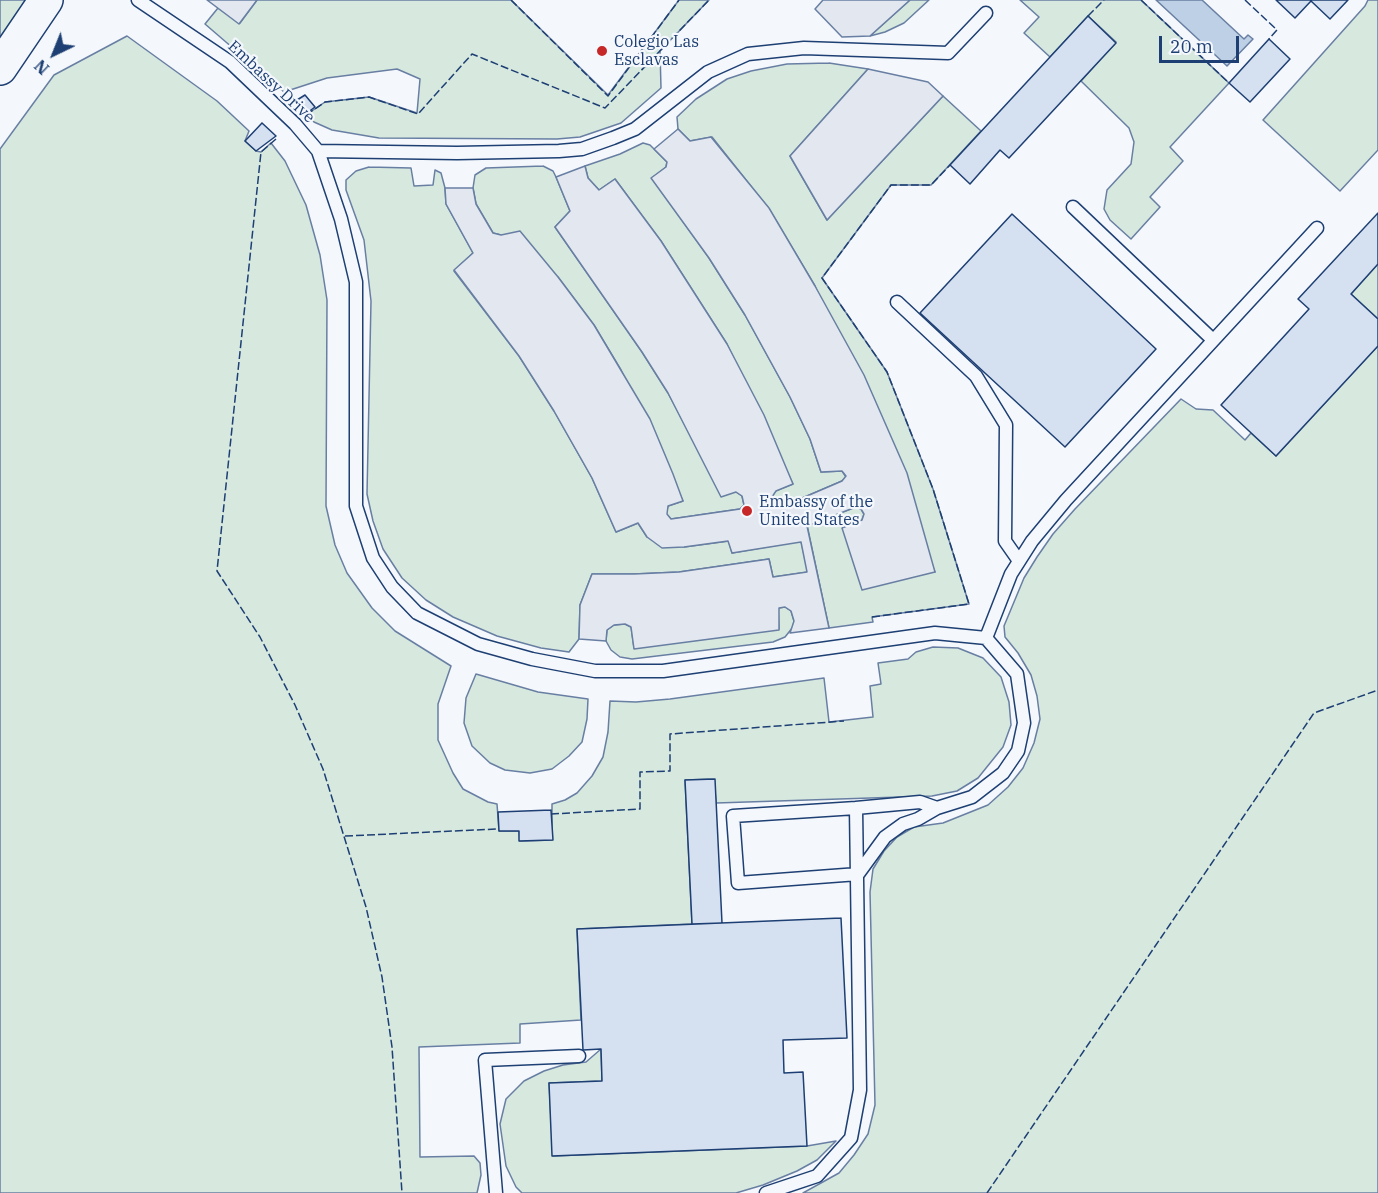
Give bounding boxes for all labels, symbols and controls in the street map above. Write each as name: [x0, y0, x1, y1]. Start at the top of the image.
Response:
north arrow: [24, 24, 84, 84]
scale bar: [1162, 24, 1242, 62]
place label: Colegio Las Esclavas: [614, 32, 699, 70]
text: 20 m: [1170, 35, 1213, 58]
street label: Embassy Drive: [223, 37, 319, 127]
marker: Colegio Las Esclavas: [595, 44, 609, 58]
text: N: [30, 56, 53, 79]
place label: Embassy of the United States: [759, 492, 873, 530]
marker: Embassy of the United States: [740, 504, 754, 518]

